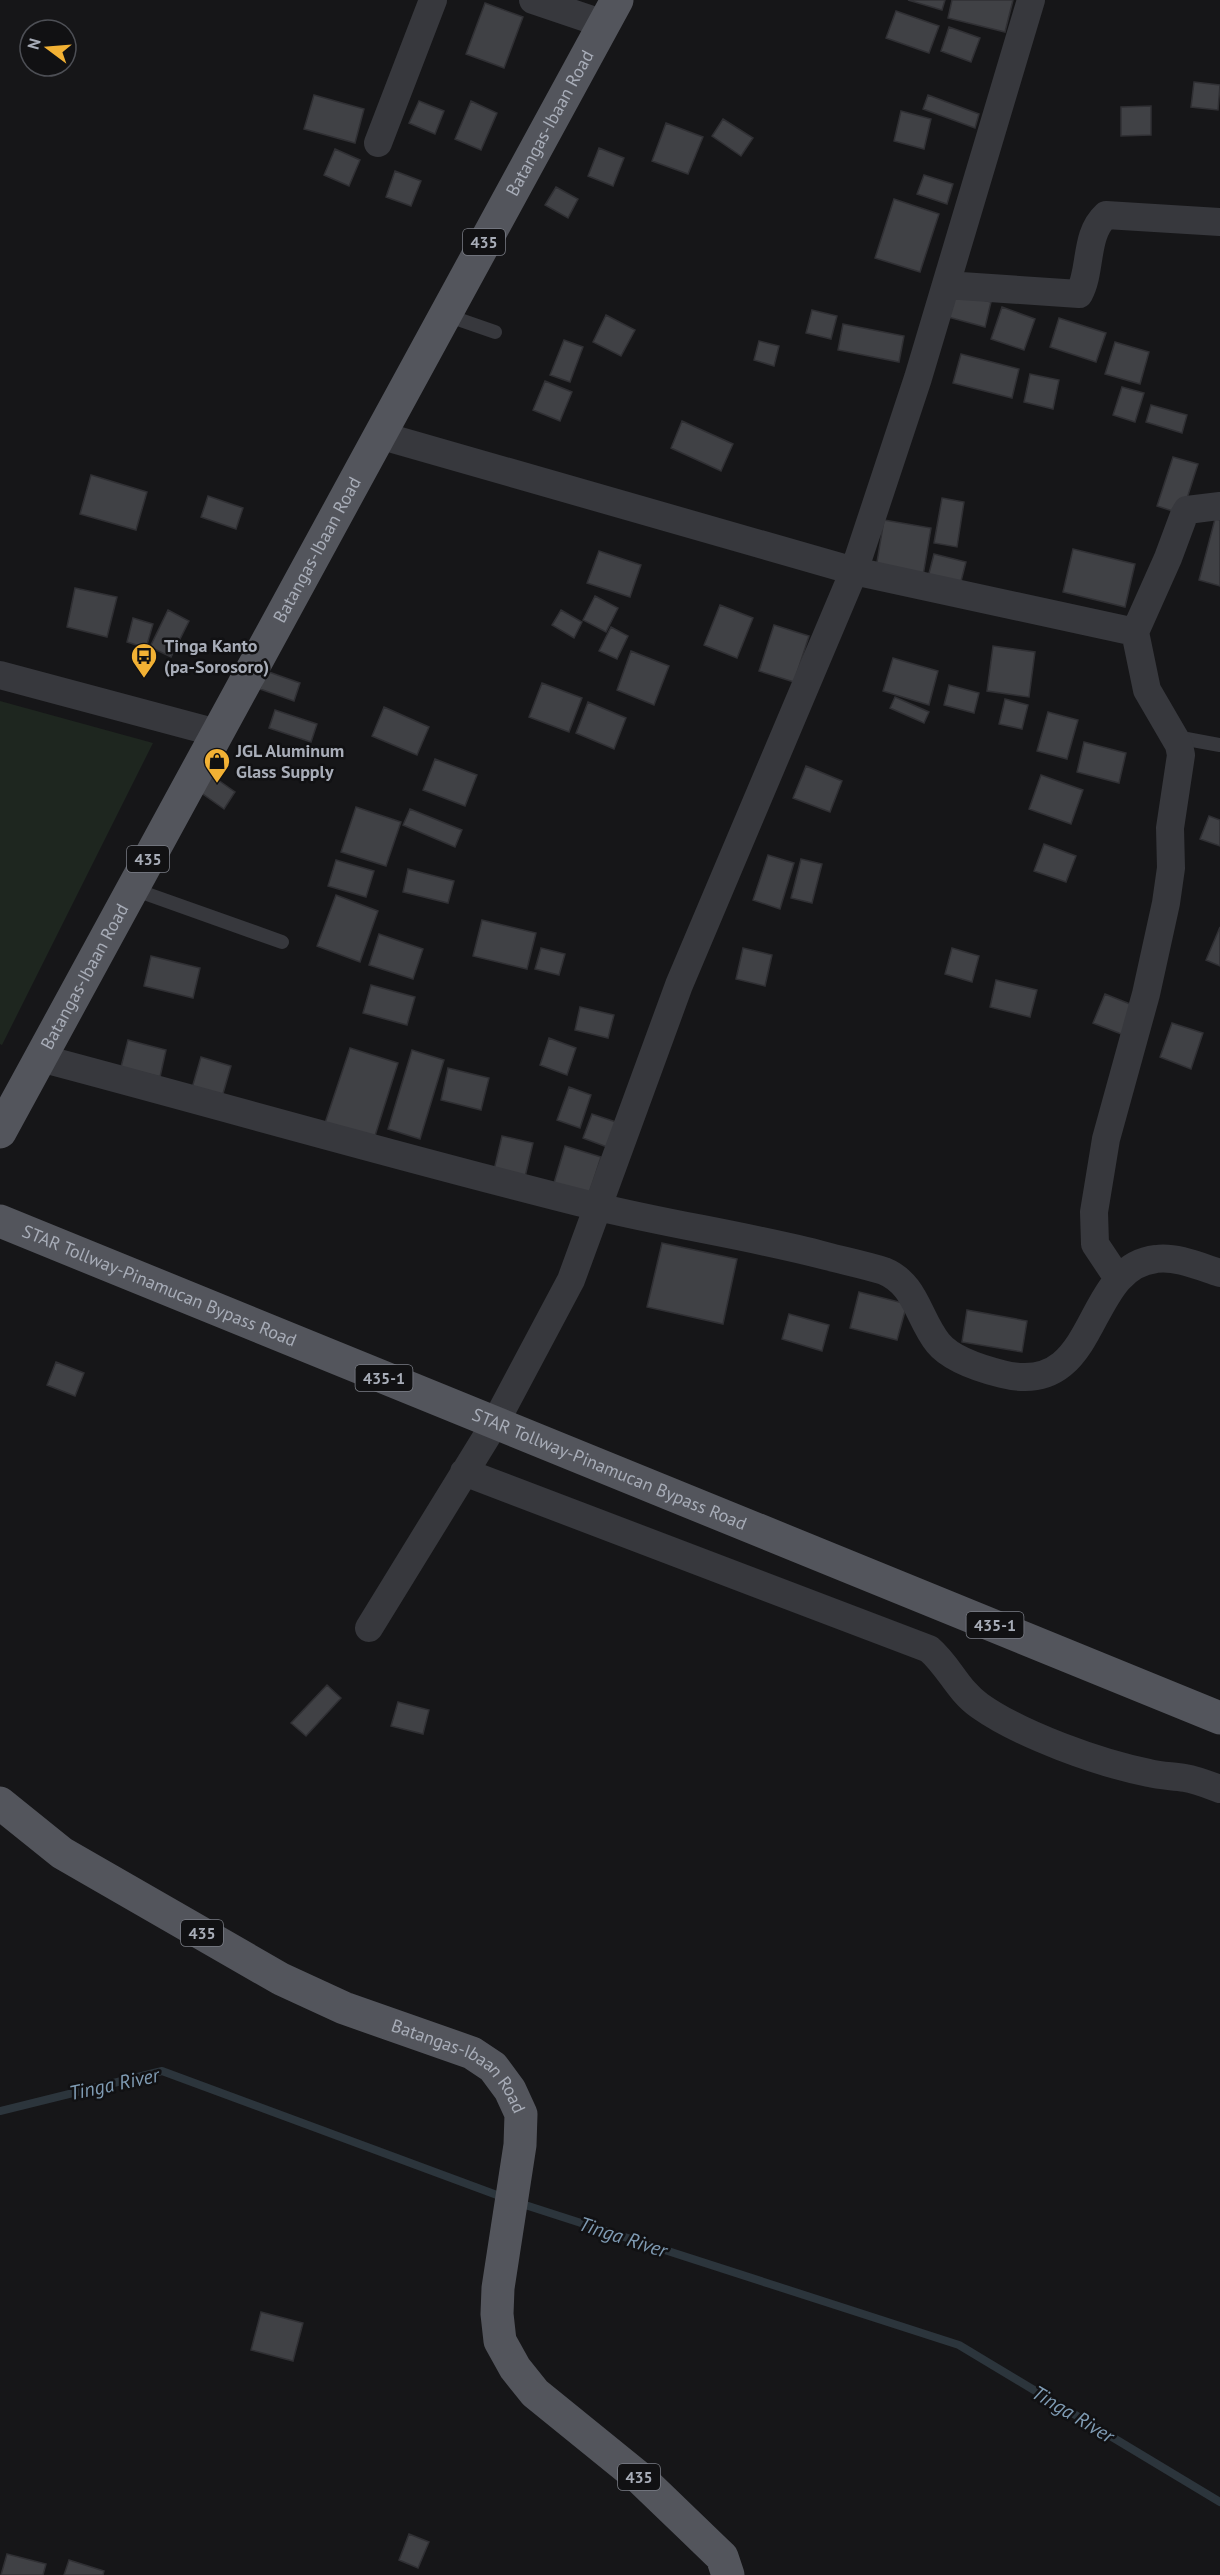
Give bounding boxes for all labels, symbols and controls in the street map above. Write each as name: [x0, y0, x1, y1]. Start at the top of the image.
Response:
north arrow: [18, 18, 78, 78]
text: N: [23, 36, 45, 52]
street label: Batangas-Ibaan Road: [500, 46, 598, 200]
road number: 435: [463, 229, 505, 255]
street label: Batangas-Ibaan Road: [268, 473, 366, 627]
place label: Tinga Kanto (pa-Sorosoro): [164, 634, 269, 678]
bus stop icon: Tinga Kanto (pa-Sorosoro): [129, 641, 159, 679]
place label: JGL Aluminum Glass Supply: [235, 739, 344, 783]
shop icon: JGL Aluminum Glass Supply: [202, 746, 232, 784]
road number: 435: [127, 846, 169, 872]
street label: Batangas-Ibaan Road: [35, 899, 133, 1053]
street label: STAR Tollway-Pinamucan Bypass Road: [19, 1219, 300, 1352]
road number: 435-1: [356, 1365, 412, 1391]
street label: STAR Tollway-Pinamucan Bypass Road: [469, 1403, 750, 1535]
road number: 435-1: [966, 1612, 1024, 1638]
road number: 435: [181, 1920, 223, 1946]
street label: Batangas-Ibaan Road: [388, 2014, 531, 2117]
water label: Tinga River: [67, 2061, 163, 2106]
water label: Tinga River: [576, 2211, 672, 2264]
water label: Tinga River: [1027, 2379, 1120, 2449]
road number: 435: [618, 2464, 660, 2490]

